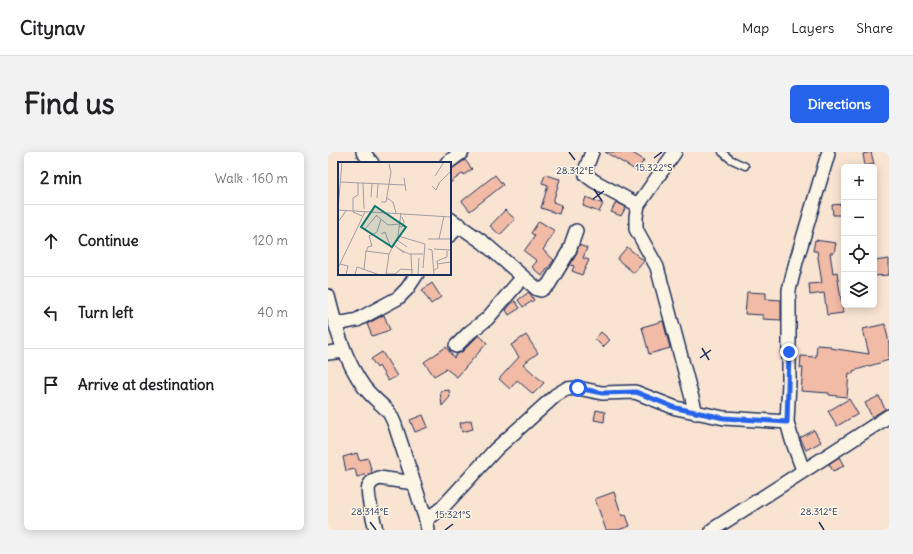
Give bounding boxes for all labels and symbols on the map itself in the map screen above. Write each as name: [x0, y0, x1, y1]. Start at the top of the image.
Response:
text: 15.322°S: [635, 161, 673, 174]
inset map: [338, 162, 451, 275]
text: 28.312°E: [556, 164, 594, 177]
route end: [780, 343, 798, 361]
route start: [569, 379, 587, 397]
text: 28.314°E: [351, 505, 389, 518]
text: 28.312°E: [800, 505, 838, 518]
text: 15.321°S: [435, 508, 471, 521]

